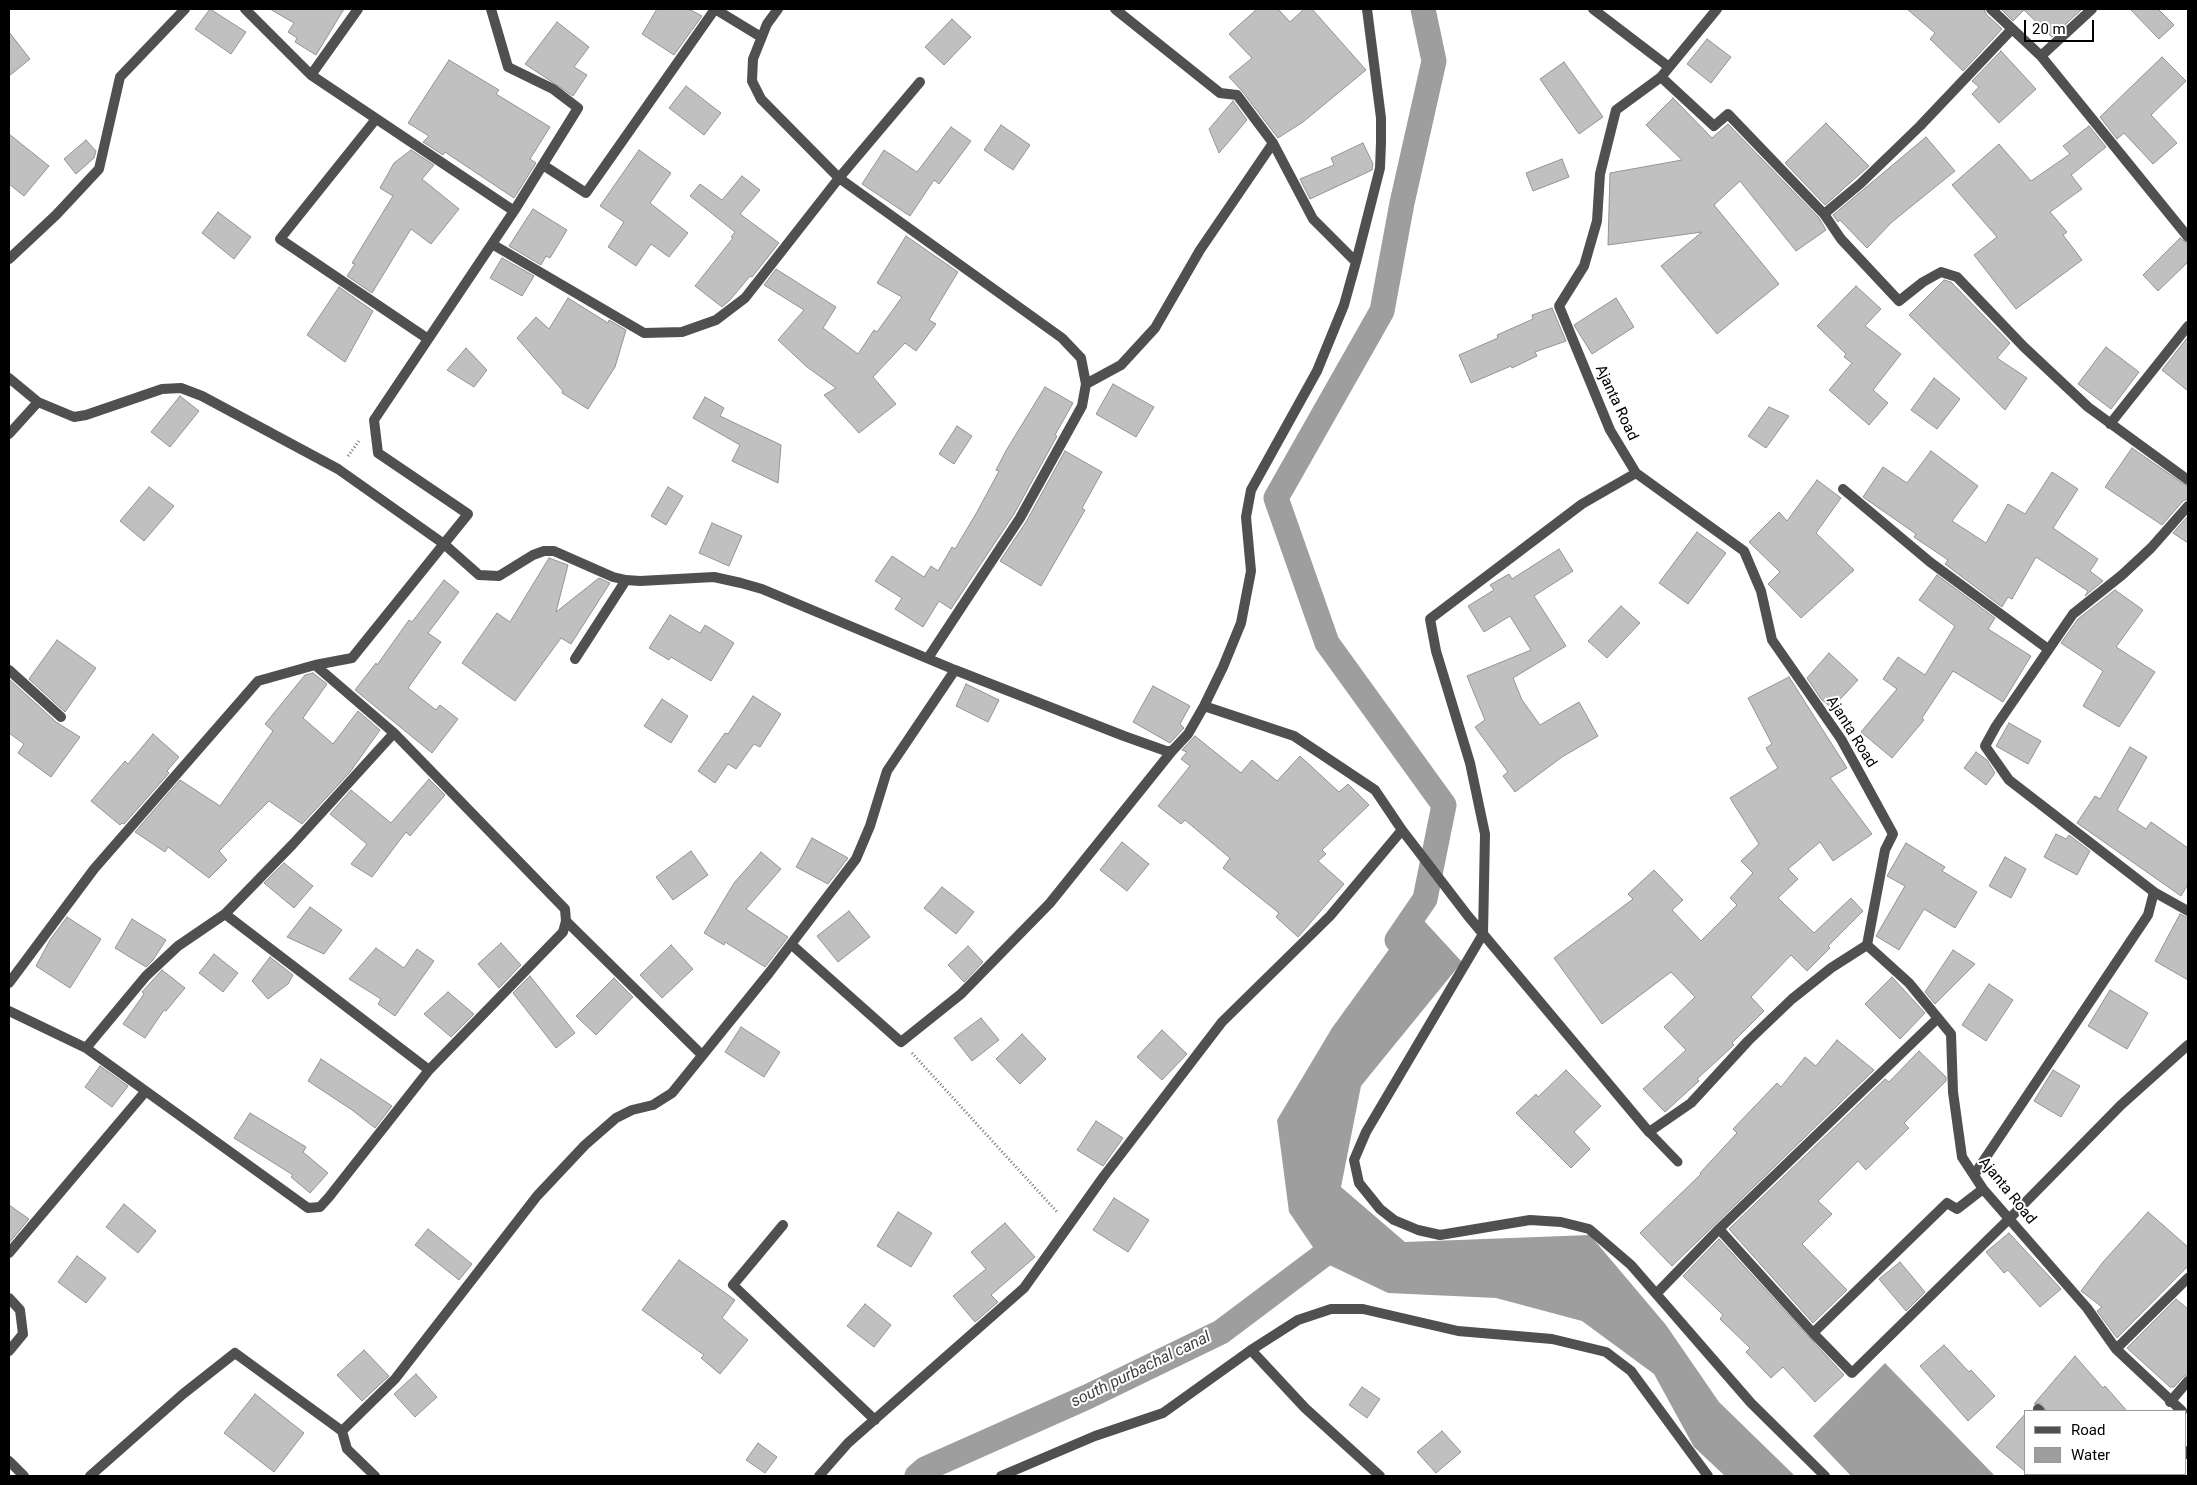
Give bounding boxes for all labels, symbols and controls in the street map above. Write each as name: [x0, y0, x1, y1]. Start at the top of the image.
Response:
scale bar: [2027, 10, 2097, 42]
text: 20 m: [2032, 20, 2066, 38]
street label: Ajanta Road: [1591, 362, 1641, 444]
street label: Ajanta Road: [1822, 693, 1880, 771]
street label: Ajanta Road: [1975, 1154, 2039, 1228]
water label: south purbachal canal: [1068, 1328, 1214, 1412]
legend: [2024, 1410, 2187, 1475]
text: Road: [2071, 1421, 2105, 1439]
text: Water: [2071, 1446, 2110, 1464]

